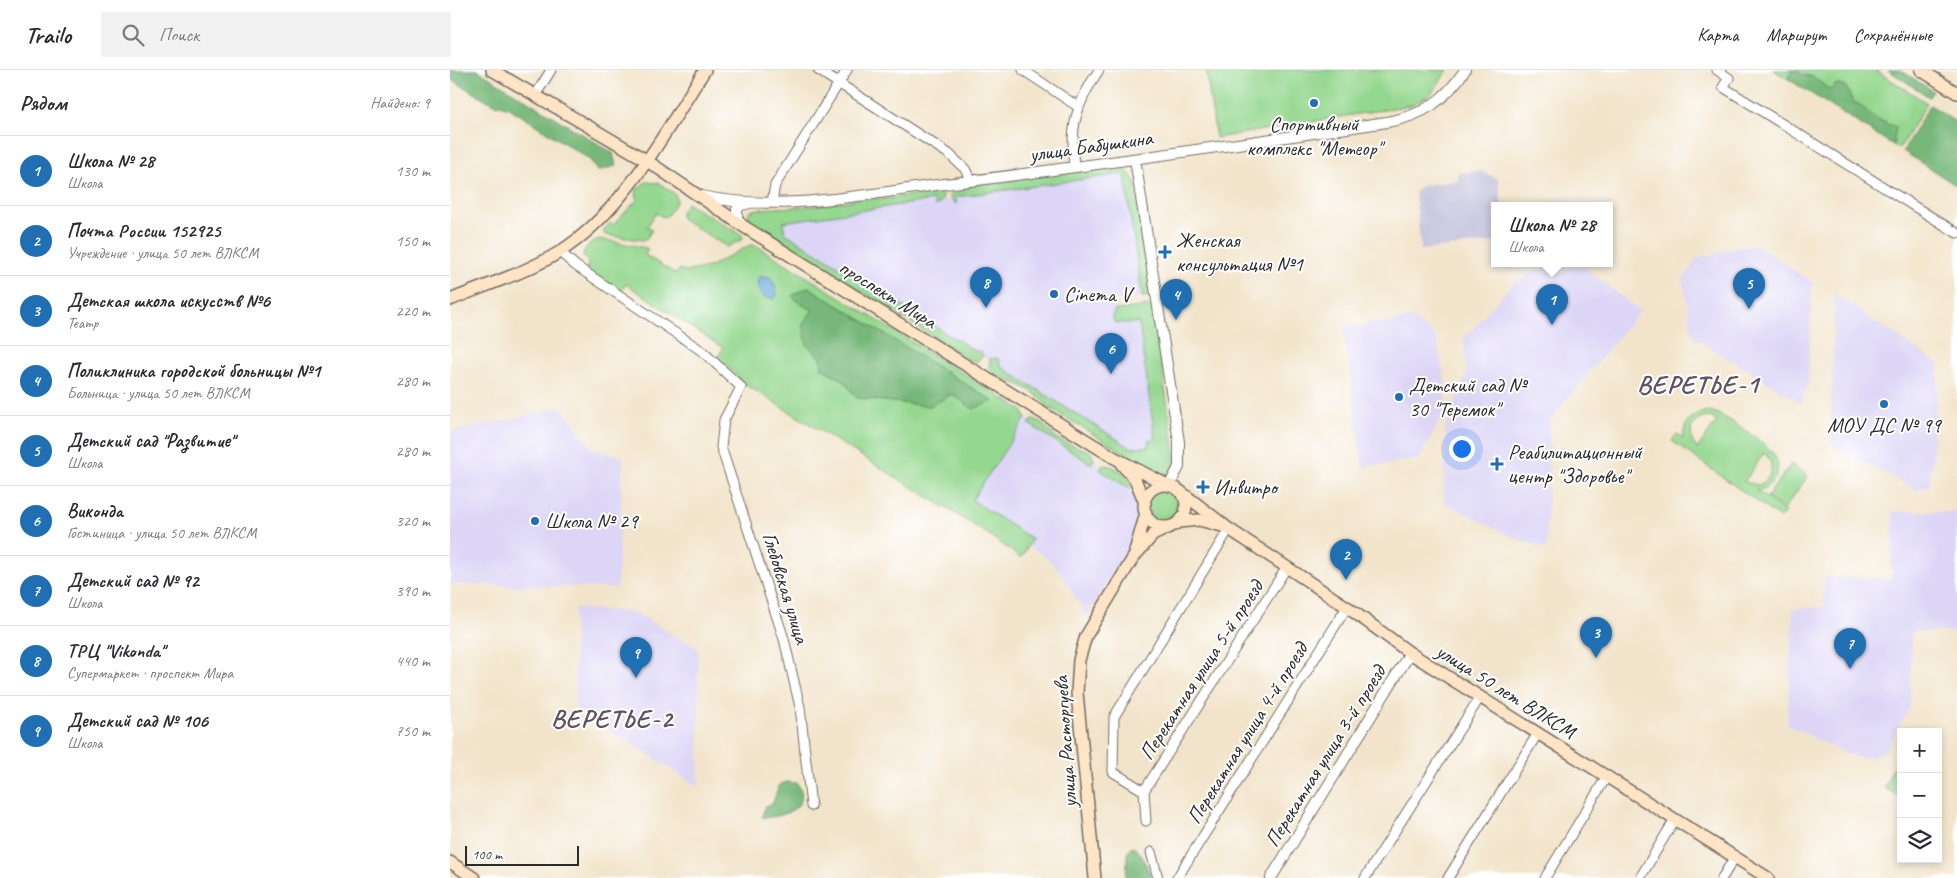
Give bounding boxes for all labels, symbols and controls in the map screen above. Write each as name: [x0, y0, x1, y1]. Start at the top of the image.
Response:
search box: [101, 12, 451, 57]
text: Trailo: [25, 20, 71, 50]
icon: search: [119, 21, 147, 49]
text: Поиск: [159, 23, 199, 47]
text: Карта: [1697, 24, 1738, 46]
text: Маршрут: [1766, 24, 1826, 46]
text: Сохранённые: [1854, 24, 1932, 46]
text: Рядом: [20, 90, 67, 116]
text: Найдено: 9: [370, 93, 430, 113]
marker: Спортивный комплекс "Метеор": [1308, 97, 1320, 109]
place label: Спортивный комплекс "Метеор": [1247, 111, 1385, 161]
street label: улица Бабушкина: [1026, 124, 1156, 168]
text: Школа № 28: [67, 149, 154, 173]
text: 1: [32, 161, 40, 181]
text: 130 m: [396, 161, 430, 181]
text: Школа: [67, 173, 102, 193]
popup: [1491, 202, 1613, 267]
text: Школа № 28: [1508, 213, 1596, 237]
text: Почта России 152925: [67, 219, 221, 243]
place label: Женская консультация №1: [1176, 227, 1304, 277]
text: 2: [32, 231, 40, 251]
text: 150 m: [396, 231, 430, 251]
text: Школа: [1508, 237, 1544, 257]
text: Учреждение · улица 50 лет ВЛКСМ: [67, 243, 259, 263]
marker: Женская консультация №1: [1158, 245, 1172, 259]
street label: проспект Мира: [834, 254, 943, 335]
pin: 8: [970, 267, 1002, 308]
pin: 5: [1733, 268, 1765, 309]
pin: 4: [1160, 279, 1192, 320]
place label: Cinema V: [1064, 281, 1135, 307]
pin: 1: [1536, 284, 1568, 325]
marker: Cinema V: [1048, 288, 1060, 300]
text: Детская школа искусств №6: [67, 289, 270, 313]
text: 3: [32, 301, 40, 321]
text: 220 m: [396, 301, 430, 321]
text: Театр: [67, 313, 98, 333]
pin: 6: [1095, 333, 1127, 374]
text: Поликлиника городской больницы №1: [67, 359, 320, 383]
district label: ВЕРЕТЬЕ-1: [1637, 368, 1761, 401]
text: 4: [32, 371, 40, 391]
text: 280 m: [396, 371, 430, 391]
place label: Детский сад № 30 "Теремок": [1409, 372, 1528, 422]
text: Больница · улица 50 лет ВЛКСМ: [67, 383, 250, 403]
marker: Детский сад № 30 "Теремок": [1393, 391, 1405, 403]
marker: МОУ ДС № 99: [1878, 398, 1890, 410]
place label: МОУ ДС № 99: [1827, 412, 1942, 438]
text: Детский сад "Развитие": [67, 429, 234, 453]
your location: [1449, 436, 1475, 462]
place label: Реабилитационный центр "Здоровье": [1508, 439, 1643, 489]
text: 5: [33, 441, 39, 461]
text: 280 m: [396, 441, 430, 461]
text: Школа: [67, 453, 102, 473]
marker: Реабилитационный центр "Здоровье": [1490, 457, 1504, 471]
place label: Инвитро: [1214, 474, 1279, 500]
marker: Инвитро: [1196, 480, 1210, 494]
text: Виконда: [67, 499, 123, 523]
place label: Школа № 29: [545, 508, 639, 534]
text: 6: [32, 511, 40, 531]
text: 320 m: [396, 511, 430, 531]
marker: Школа № 29: [529, 515, 541, 527]
text: Гостиница · улица 50 лет ВЛКСМ: [67, 523, 257, 543]
street label: Глебовская улица: [757, 529, 816, 649]
pin: 2: [1330, 539, 1362, 580]
text: Детский сад № 92: [67, 569, 199, 593]
street label: Перекатная улица 5-й проезд: [1133, 573, 1270, 765]
text: 7: [32, 581, 40, 601]
text: 390 m: [396, 581, 430, 601]
text: Школа: [67, 593, 102, 613]
pin: 3: [1580, 617, 1612, 658]
pin: 7: [1834, 628, 1866, 669]
street label: Перекатная улица 4-й проезд: [1181, 635, 1315, 828]
pin: 9: [620, 637, 652, 678]
street label: улица 50 лет ВЛКСМ: [1430, 637, 1582, 745]
text: ТРЦ "Vikonda": [67, 639, 164, 663]
text: 8: [32, 651, 40, 671]
text: 440 m: [396, 651, 430, 671]
street label: Перекатная улица 3-й проезд: [1259, 658, 1393, 851]
text: Супермаркет · проспект Мира: [67, 663, 233, 683]
street label: улица Расторгуева: [1047, 674, 1083, 811]
district label: ВЕРЕТЬЕ-2: [551, 702, 674, 735]
text: Детский сад № 106: [67, 709, 208, 733]
text: 9: [32, 721, 40, 741]
text: 750 m: [396, 721, 430, 741]
map controls: [1897, 728, 1942, 863]
button: +: [1897, 728, 1942, 773]
text: Школа: [67, 733, 102, 753]
button: −: [1897, 773, 1942, 818]
button: layers: [1897, 818, 1942, 863]
scale bar: [465, 843, 579, 866]
text: 100 m: [472, 846, 502, 863]

